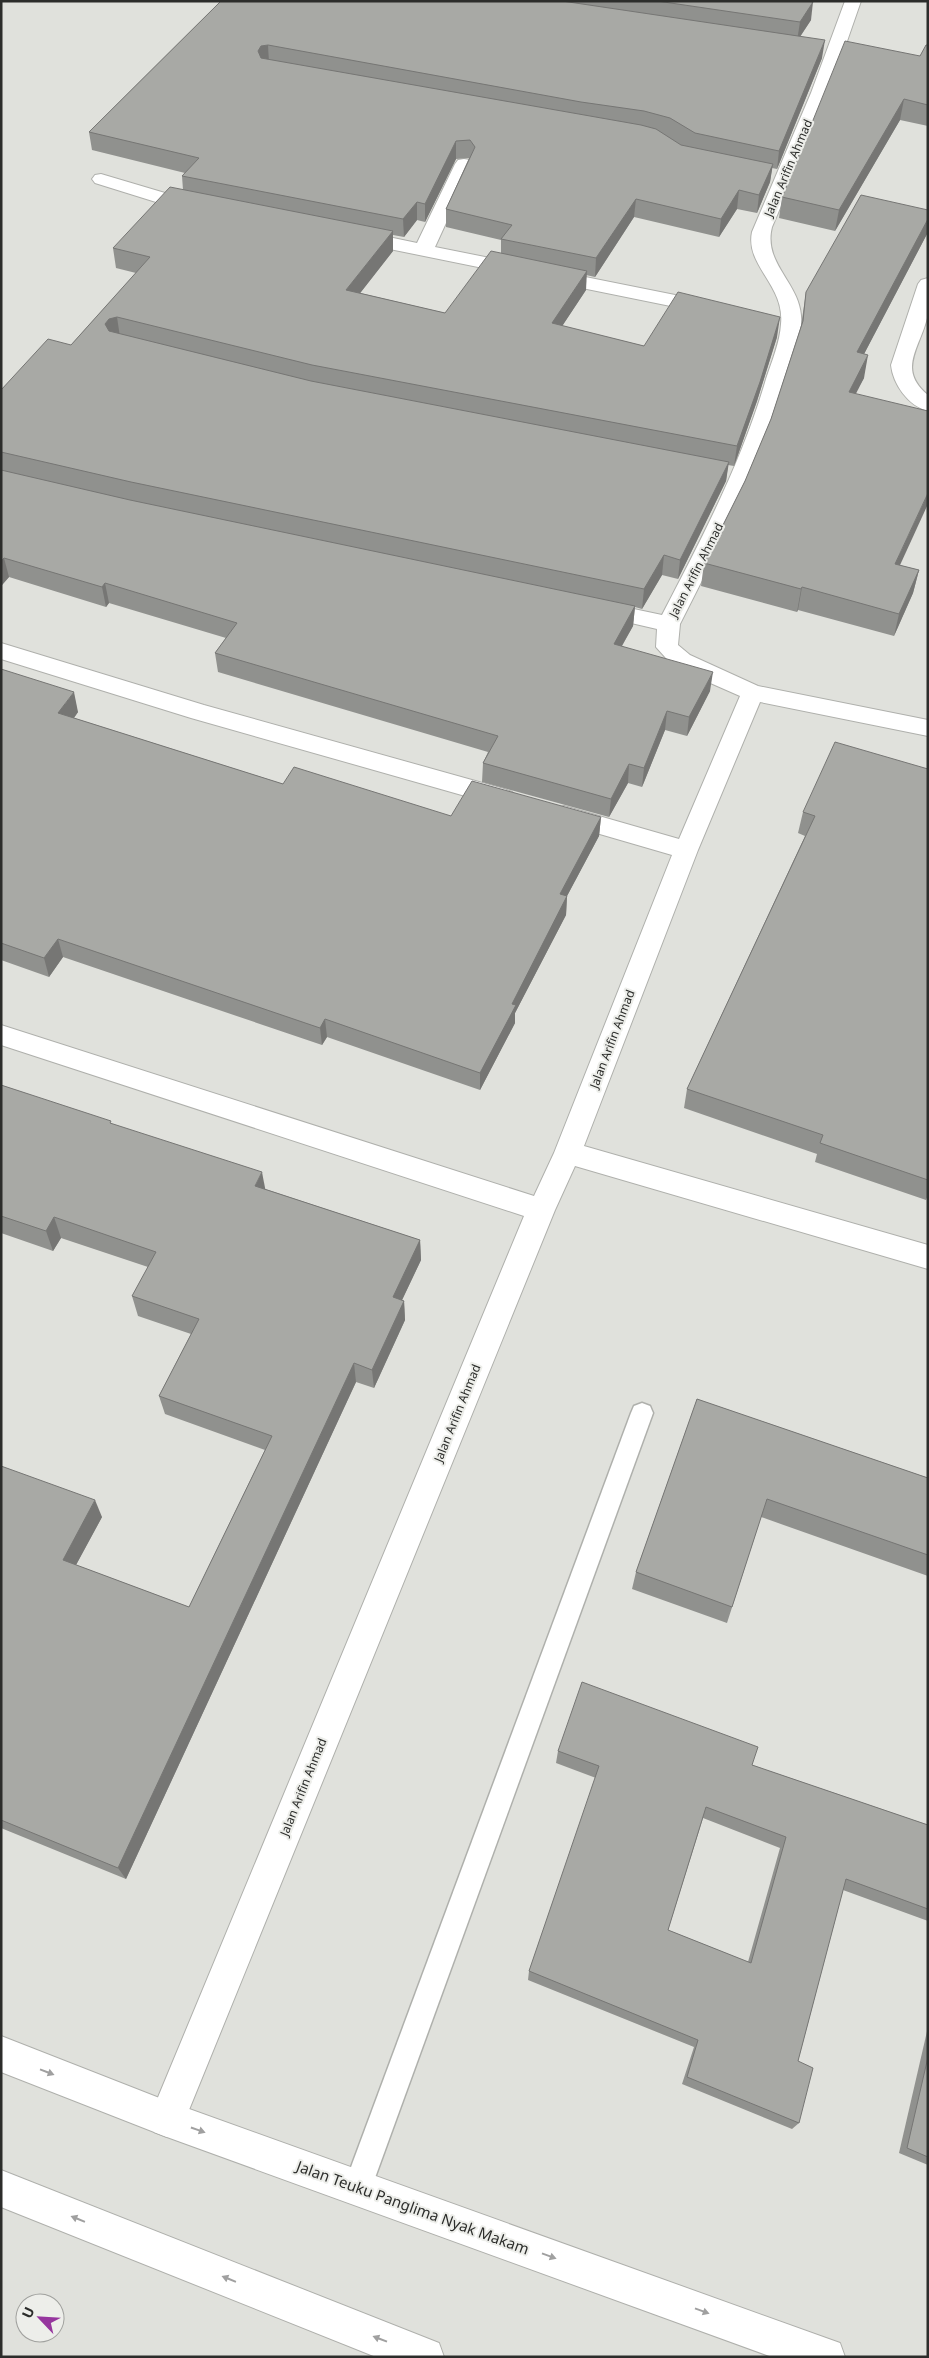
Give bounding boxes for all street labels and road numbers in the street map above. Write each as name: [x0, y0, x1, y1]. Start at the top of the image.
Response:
street label: Jalan Arifin Ahmad: [759, 117, 816, 220]
street label: Jalan Arifin Ahmad: [664, 520, 727, 621]
street label: Jalan Arifin Ahmad: [585, 987, 639, 1092]
street label: Jalan Arifin Ahmad: [429, 1361, 484, 1465]
street label: Jalan Arifin Ahmad: [275, 1735, 330, 1839]
street label: Jalan Teuku Panglima Nyak Makam: [292, 2155, 532, 2258]

